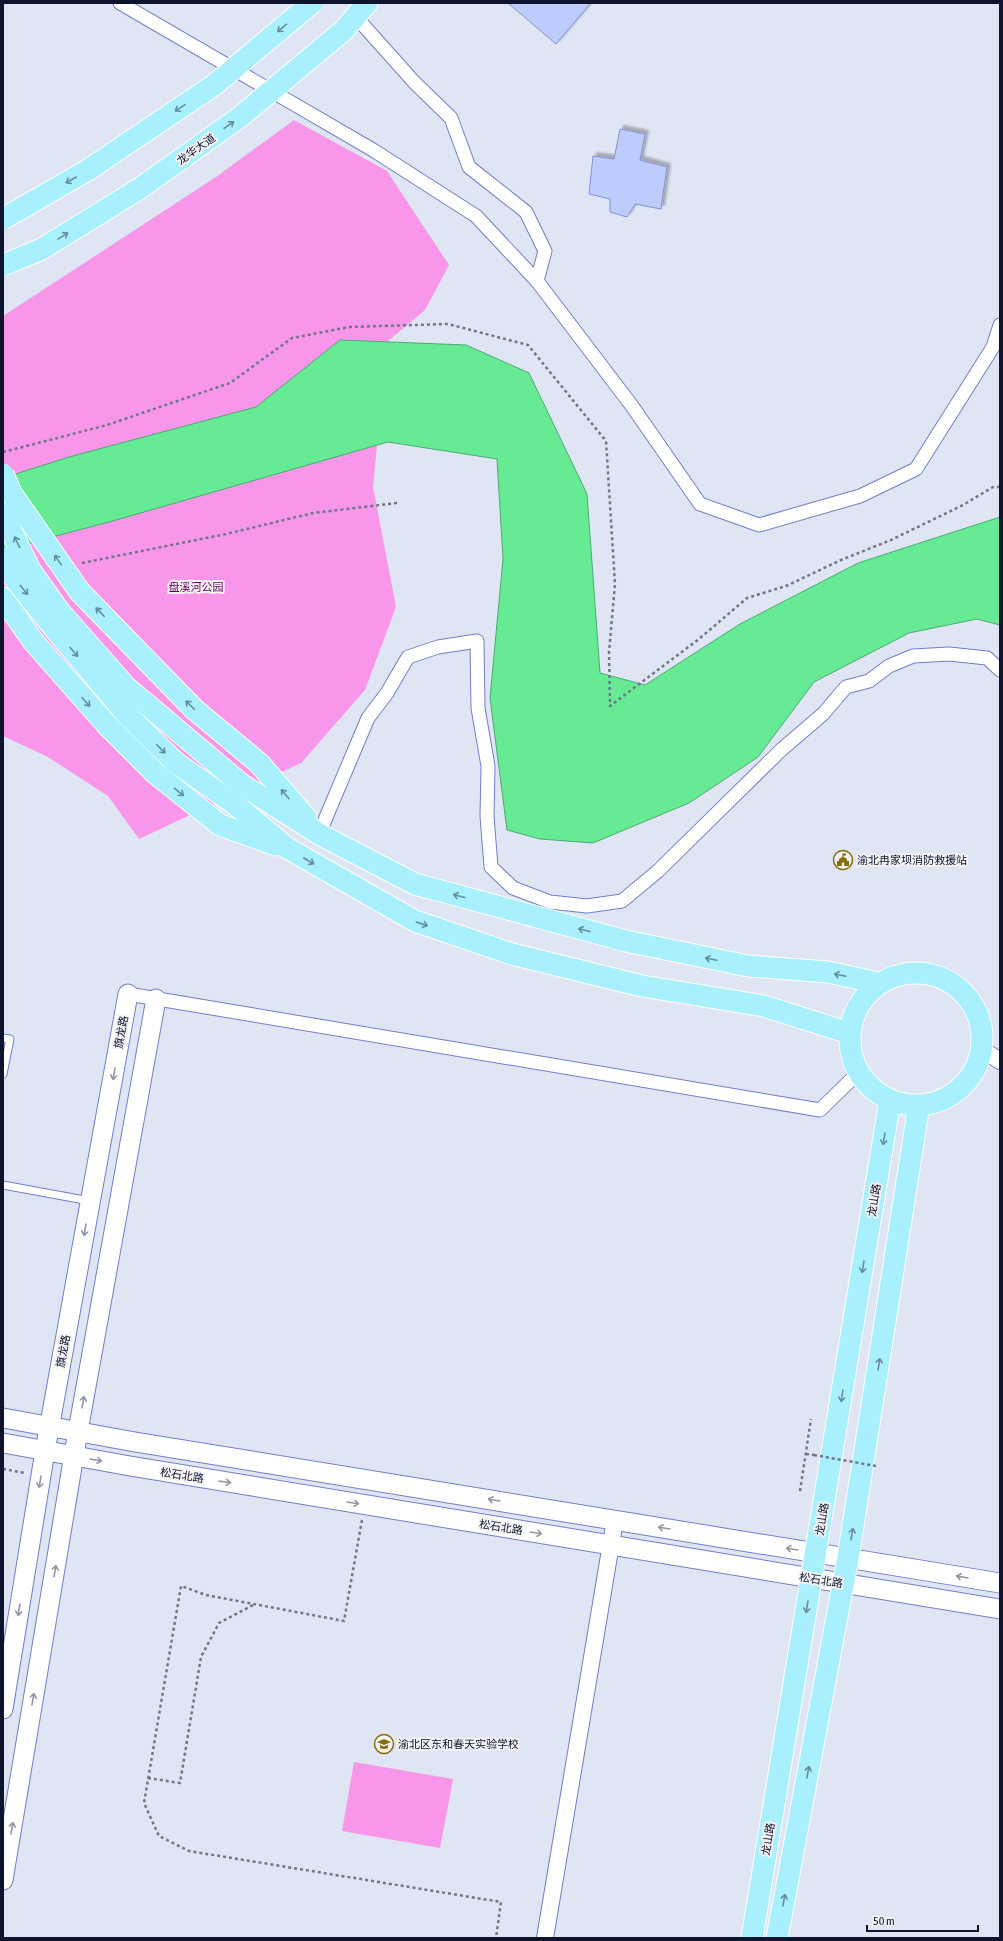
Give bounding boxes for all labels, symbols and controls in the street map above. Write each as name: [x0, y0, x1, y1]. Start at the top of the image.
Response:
one-way arrow: [277, 24, 287, 33]
one-way arrow: [175, 104, 186, 112]
one-way arrow: [223, 121, 234, 129]
street label: 龙华大道: [175, 131, 217, 167]
one-way arrow: [65, 176, 77, 184]
one-way arrow: [57, 231, 69, 239]
one-way arrow: [13, 537, 20, 549]
one-way arrow: [54, 555, 62, 566]
park label: 盘溪河公园: [169, 581, 224, 593]
one-way arrow: [20, 585, 29, 596]
one-way arrow: [95, 607, 104, 617]
one-way arrow: [70, 646, 79, 657]
one-way arrow: [82, 696, 91, 707]
one-way arrow: [185, 700, 195, 710]
one-way arrow: [156, 744, 166, 753]
one-way arrow: [173, 788, 184, 797]
one-way arrow: [280, 788, 289, 799]
public building icon: 渝北冉家坝消防救援站: [832, 849, 854, 871]
place label: 渝北冉家坝消防救援站: [857, 854, 967, 866]
one-way arrow: [302, 857, 314, 865]
one-way arrow: [453, 891, 466, 899]
one-way arrow: [416, 920, 428, 928]
one-way arrow: [578, 926, 591, 933]
one-way arrow: [705, 955, 718, 963]
one-way arrow: [834, 971, 847, 979]
street label: 旗龙路: [112, 1015, 130, 1049]
one-way arrow: [109, 1067, 117, 1080]
one-way arrow: [879, 1132, 887, 1145]
street label: 龙山路: [865, 1183, 883, 1217]
one-way arrow: [81, 1223, 89, 1236]
one-way arrow: [859, 1260, 867, 1273]
street label: 旗龙路: [54, 1334, 72, 1368]
one-way arrow: [875, 1358, 883, 1371]
one-way arrow: [838, 1389, 846, 1402]
one-way arrow: [79, 1395, 87, 1408]
one-way arrow: [90, 1456, 103, 1464]
street label: 松石北路: [159, 1466, 205, 1484]
one-way arrow: [36, 1475, 44, 1488]
one-way arrow: [218, 1478, 231, 1486]
one-way arrow: [488, 1496, 501, 1504]
one-way arrow: [346, 1499, 359, 1507]
street label: 龙山路: [813, 1502, 831, 1536]
street label: 松石北路: [478, 1518, 524, 1536]
one-way arrow: [657, 1524, 670, 1532]
one-way arrow: [848, 1528, 856, 1541]
one-way arrow: [530, 1529, 543, 1537]
one-way arrow: [786, 1545, 799, 1553]
one-way arrow: [51, 1565, 59, 1578]
street label: 松石北路: [798, 1571, 844, 1589]
one-way arrow: [955, 1573, 968, 1581]
one-way arrow: [802, 1600, 810, 1613]
one-way arrow: [15, 1603, 23, 1616]
one-way arrow: [30, 1693, 38, 1706]
school or university icon: 渝北区东和春天实验学校: [373, 1733, 395, 1755]
place label: 渝北区东和春天实验学校: [398, 1738, 519, 1750]
one-way arrow: [804, 1766, 812, 1779]
one-way arrow: [8, 1821, 16, 1834]
street label: 龙山路: [759, 1822, 777, 1856]
one-way arrow: [780, 1894, 788, 1907]
scale bar: [867, 1907, 978, 1933]
text: 50 m: [873, 1914, 895, 1928]

